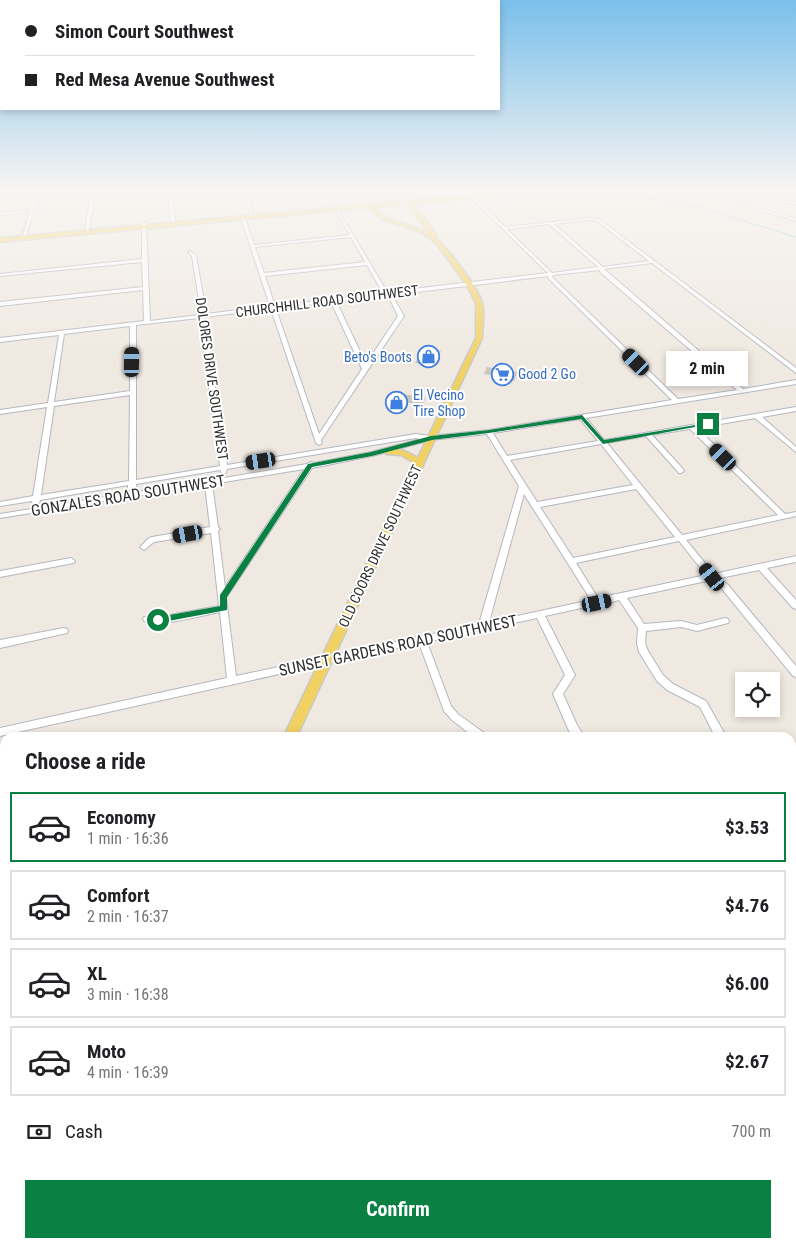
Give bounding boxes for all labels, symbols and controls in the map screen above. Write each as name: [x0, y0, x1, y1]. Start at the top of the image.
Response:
text: Simon Court Southwest: [55, 20, 234, 43]
text: Red Mesa Avenue Southwest: [55, 68, 274, 91]
street label: CHURCHHILL ROAD SOUTHWEST: [235, 282, 419, 320]
street label: DOLORES DRIVE SOUTHWEST: [193, 296, 231, 462]
shop icon: Beto's Boots: [416, 345, 440, 369]
car: [620, 346, 651, 378]
car: [124, 347, 139, 377]
place label: Beto's Boots: [344, 349, 412, 365]
callout: 2 min: [667, 352, 749, 386]
text: 2 min: [689, 359, 725, 378]
supermarket icon: Good 2 Go: [490, 362, 514, 386]
place label: Good 2 Go: [518, 366, 576, 382]
place label: El Vecino Tire Shop: [413, 387, 465, 419]
shop icon: El Vecino Tire Shop: [385, 391, 409, 415]
route end: [697, 413, 719, 435]
car: [707, 441, 738, 473]
car: [245, 451, 276, 471]
street label: OLD COORS DRIVE SOUTHWEST: [335, 462, 425, 630]
street label: GONZALES ROAD SOUTHWEST: [30, 471, 226, 520]
car: [171, 524, 204, 544]
car: [696, 561, 727, 593]
car: [580, 593, 613, 613]
route start: [147, 609, 169, 631]
street label: SUNSET GARDENS ROAD SOUTHWEST: [277, 611, 519, 680]
map controls: [735, 672, 780, 717]
button: locate: [735, 672, 780, 717]
text: Choose a ride: [25, 749, 146, 774]
icon: car: [27, 805, 72, 850]
text: Economy: [87, 806, 156, 829]
text: $3.53: [725, 816, 769, 839]
text: 1 min · 16:36: [87, 829, 169, 848]
icon: car: [27, 883, 72, 928]
text: Comfort: [87, 884, 150, 907]
text: $4.76: [725, 894, 769, 917]
text: 2 min · 16:37: [87, 907, 169, 926]
icon: car: [27, 961, 72, 1006]
text: XL: [87, 962, 107, 985]
text: $6.00: [725, 972, 769, 995]
text: 3 min · 16:38: [87, 985, 169, 1004]
icon: car: [27, 1039, 72, 1084]
text: Moto: [87, 1040, 126, 1063]
text: $2.67: [725, 1050, 769, 1073]
text: 4 min · 16:39: [87, 1063, 169, 1082]
icon: cash: [25, 1118, 53, 1146]
text: Cash: [65, 1120, 103, 1143]
text: 700 m: [732, 1122, 771, 1141]
button: Confirm: [25, 1180, 771, 1238]

